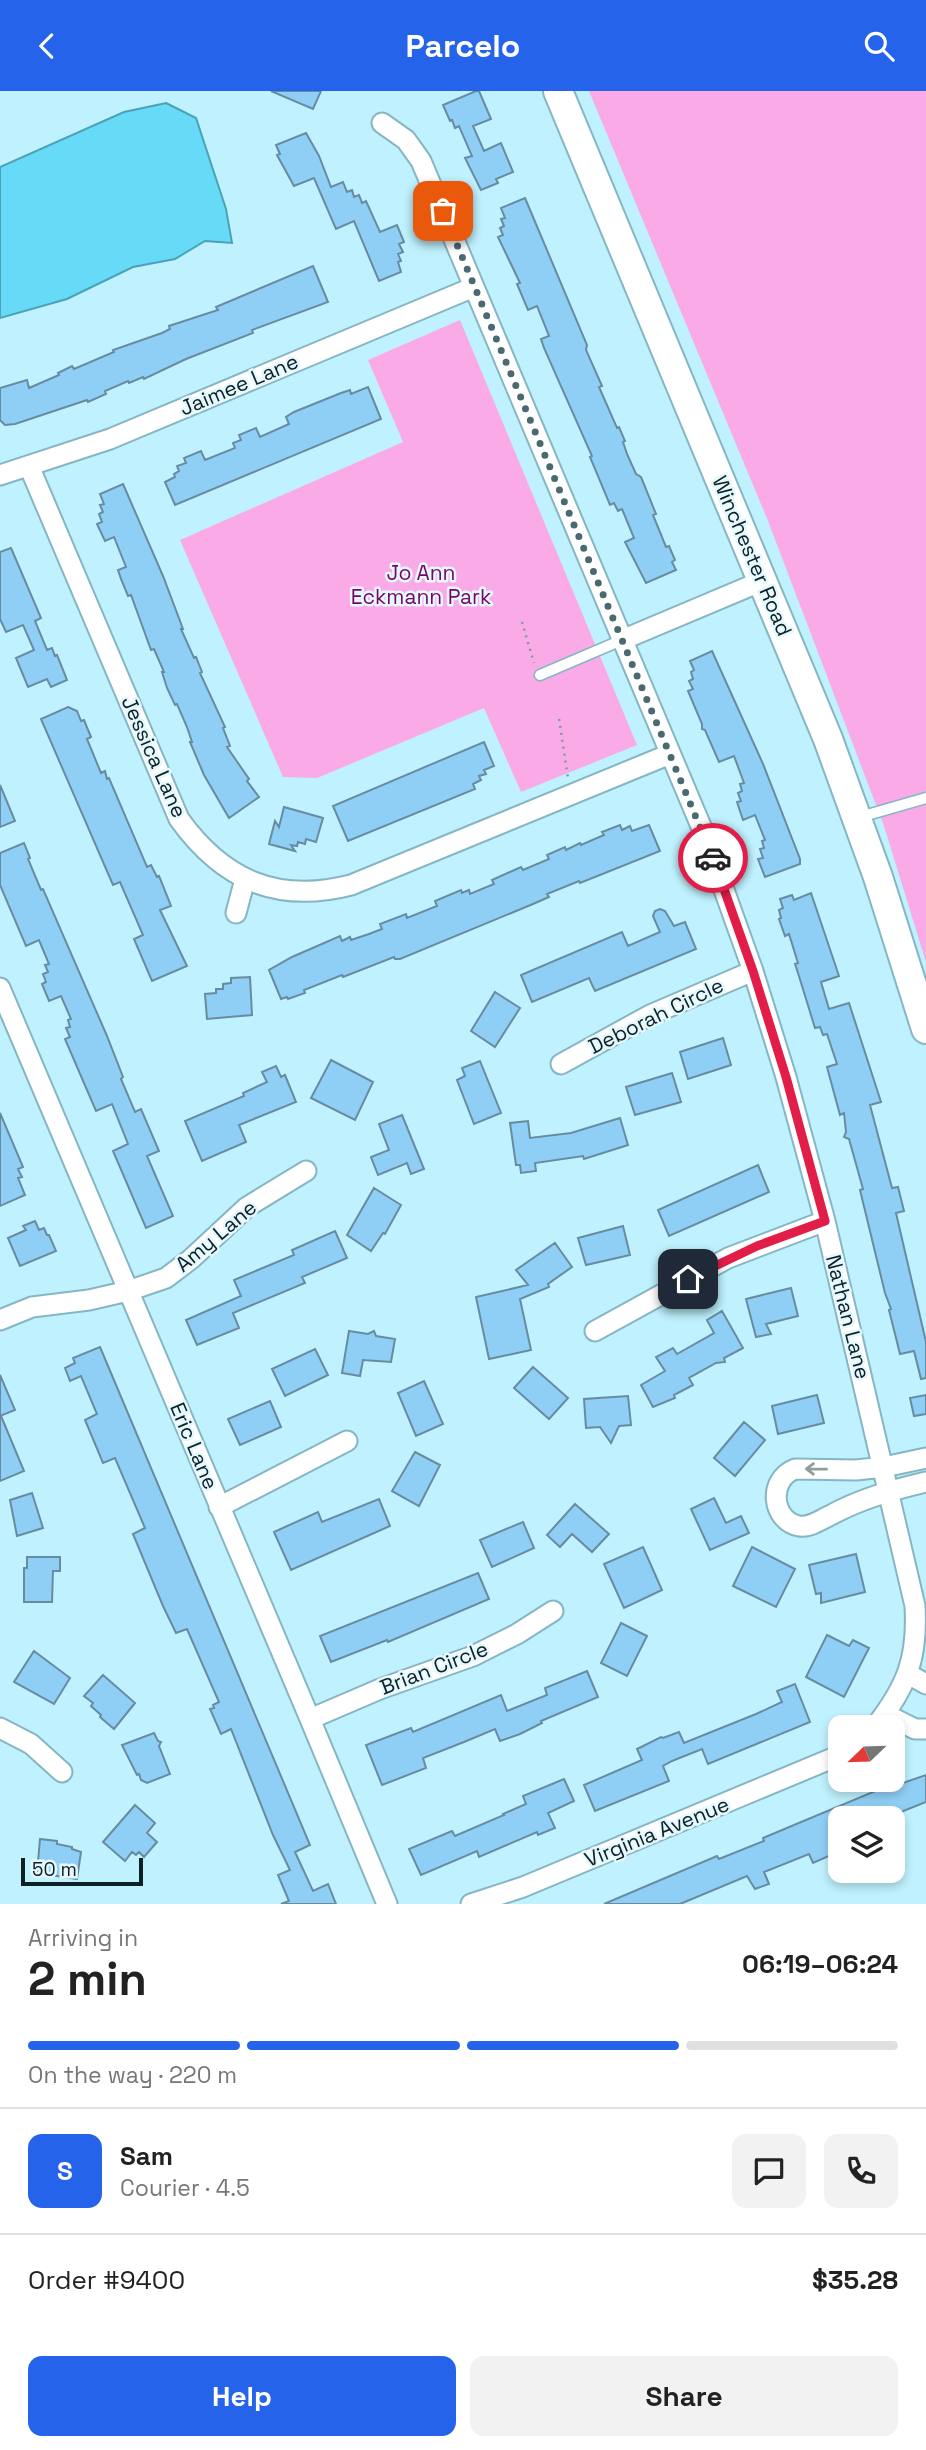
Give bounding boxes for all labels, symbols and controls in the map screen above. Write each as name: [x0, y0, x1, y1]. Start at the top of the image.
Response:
text: Parcelo: [406, 26, 520, 66]
icon: back: [28, 27, 66, 65]
icon: search: [860, 27, 898, 65]
pin: [413, 181, 473, 241]
icon: bag: [424, 192, 462, 230]
street label: Jaimee Lane: [175, 347, 302, 422]
street label: Winchester Road: [706, 472, 798, 640]
park label: Jo Ann Eckmann Park: [351, 559, 491, 610]
street label: Jessica Lane: [116, 692, 193, 822]
courier: [678, 823, 748, 893]
icon: car: [694, 839, 732, 877]
street label: Deborah Circle: [584, 971, 728, 1060]
street label: Amy Lane: [169, 1194, 262, 1278]
pin: [658, 1249, 718, 1309]
street label: Nathan Lane: [820, 1252, 877, 1382]
icon: home: [669, 1260, 707, 1298]
street label: Eric Lane: [164, 1398, 225, 1493]
one-way arrow: [804, 1462, 827, 1475]
street label: Brian Circle: [376, 1635, 492, 1700]
north arrow: [828, 1715, 905, 1792]
map controls: [828, 1715, 905, 1883]
street label: Virginia Avenue: [581, 1790, 733, 1873]
button: layers: [828, 1806, 905, 1883]
scale bar: [21, 1855, 144, 1887]
text: 50 m: [32, 1857, 77, 1882]
text: Arriving in: [28, 1923, 138, 1953]
text: 06:19–06:24: [742, 1947, 898, 1981]
text: 2 min: [28, 1950, 147, 2008]
text: On the way · 220 m: [28, 2060, 237, 2090]
button: chat: [732, 2134, 806, 2208]
button: phone: [824, 2134, 898, 2208]
text: Sam: [120, 2139, 173, 2173]
text: S: [57, 2154, 73, 2188]
text: Courier · 4.5: [120, 2173, 250, 2203]
text: Order #9400: [28, 2263, 185, 2297]
text: $35.28: [812, 2263, 898, 2297]
button: Help: [28, 2356, 456, 2436]
button: Share: [470, 2356, 898, 2436]

